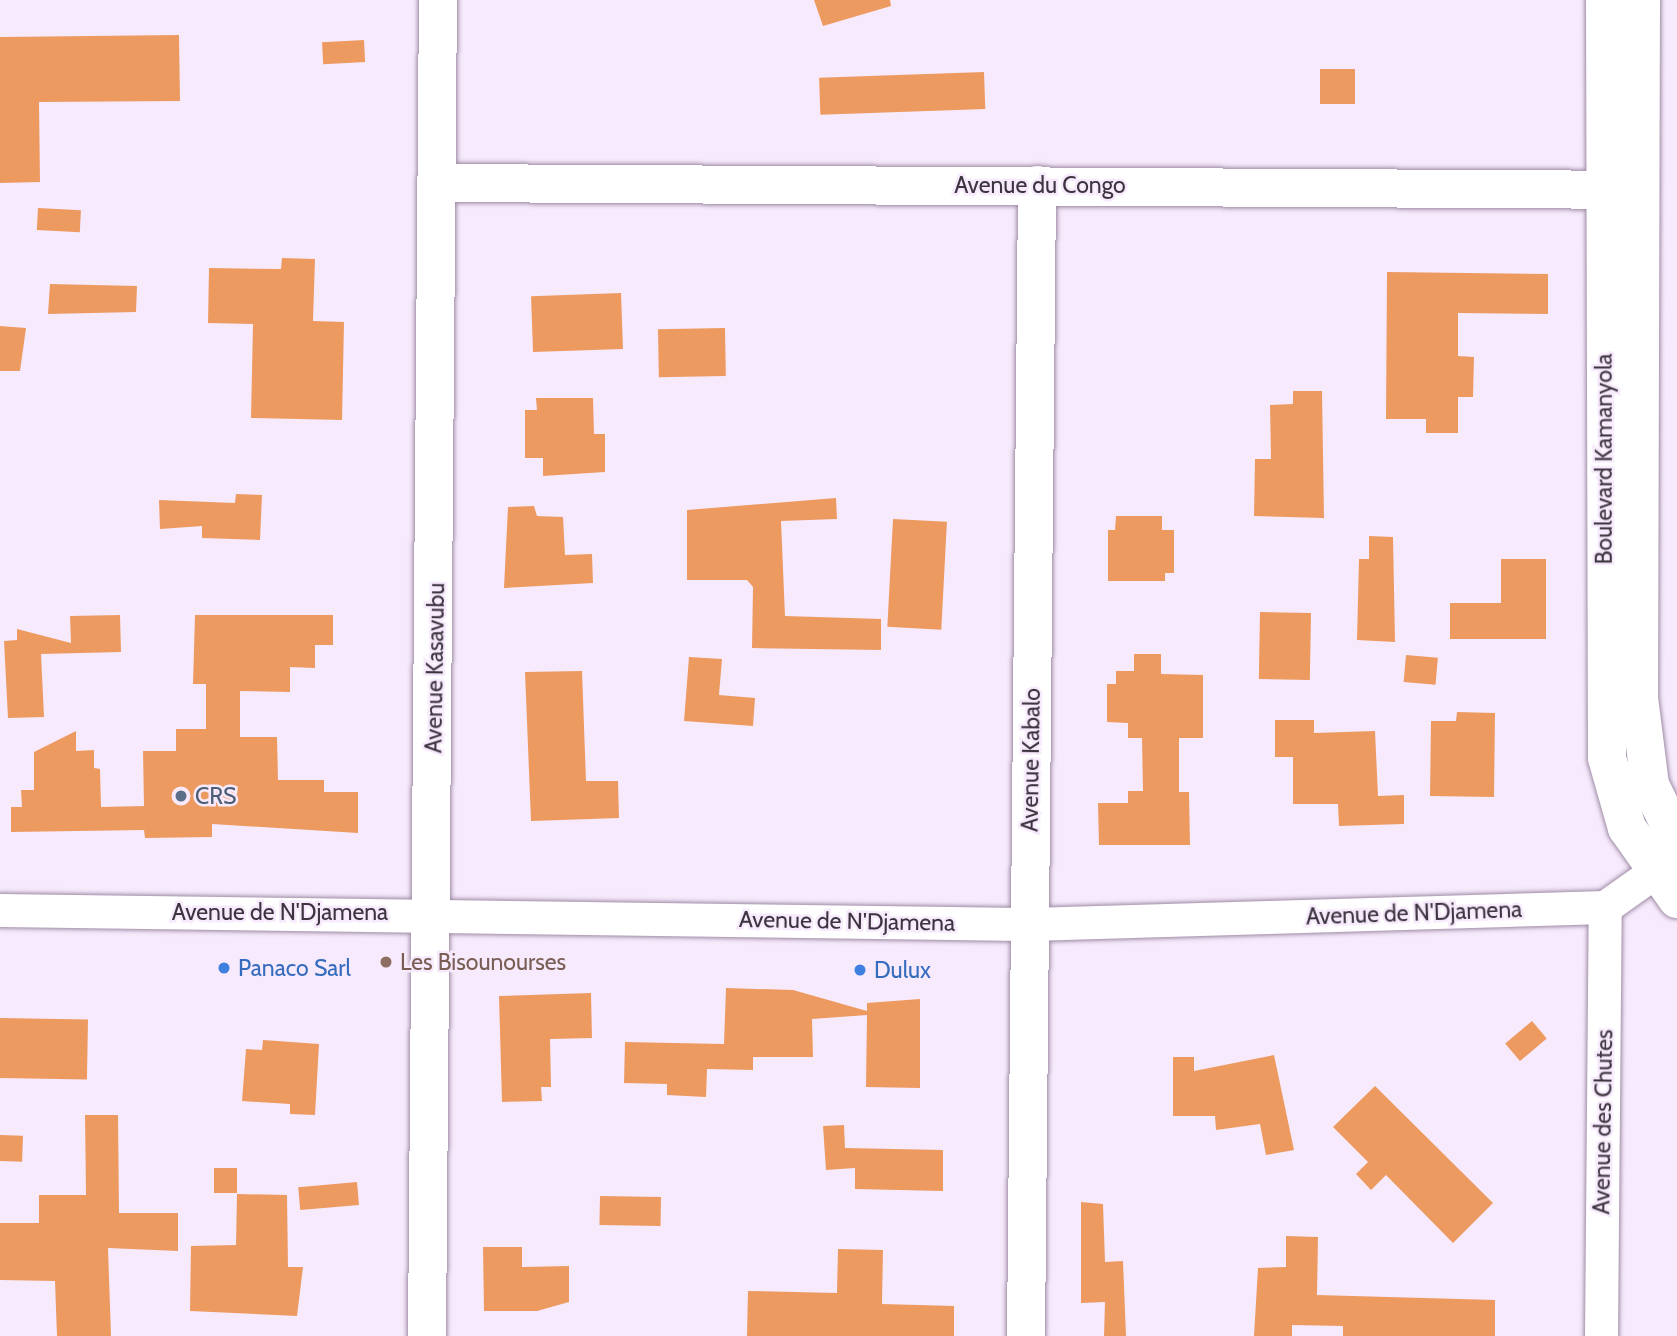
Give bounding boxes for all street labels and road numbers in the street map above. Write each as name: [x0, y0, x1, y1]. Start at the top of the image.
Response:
street label: Avenue du Congo: [954, 171, 1126, 199]
street label: Boulevard Kamanyola: [1590, 354, 1618, 564]
street label: Avenue Kasavubu: [420, 583, 450, 753]
street label: Avenue Kabalo: [1016, 688, 1046, 832]
street label: Avenue de N'Djamena: [1305, 895, 1523, 931]
street label: Avenue de N'Djamena: [172, 898, 388, 926]
street label: Avenue de N'Djamena: [739, 905, 955, 937]
street label: Avenue des Chutes: [1588, 1029, 1618, 1215]

